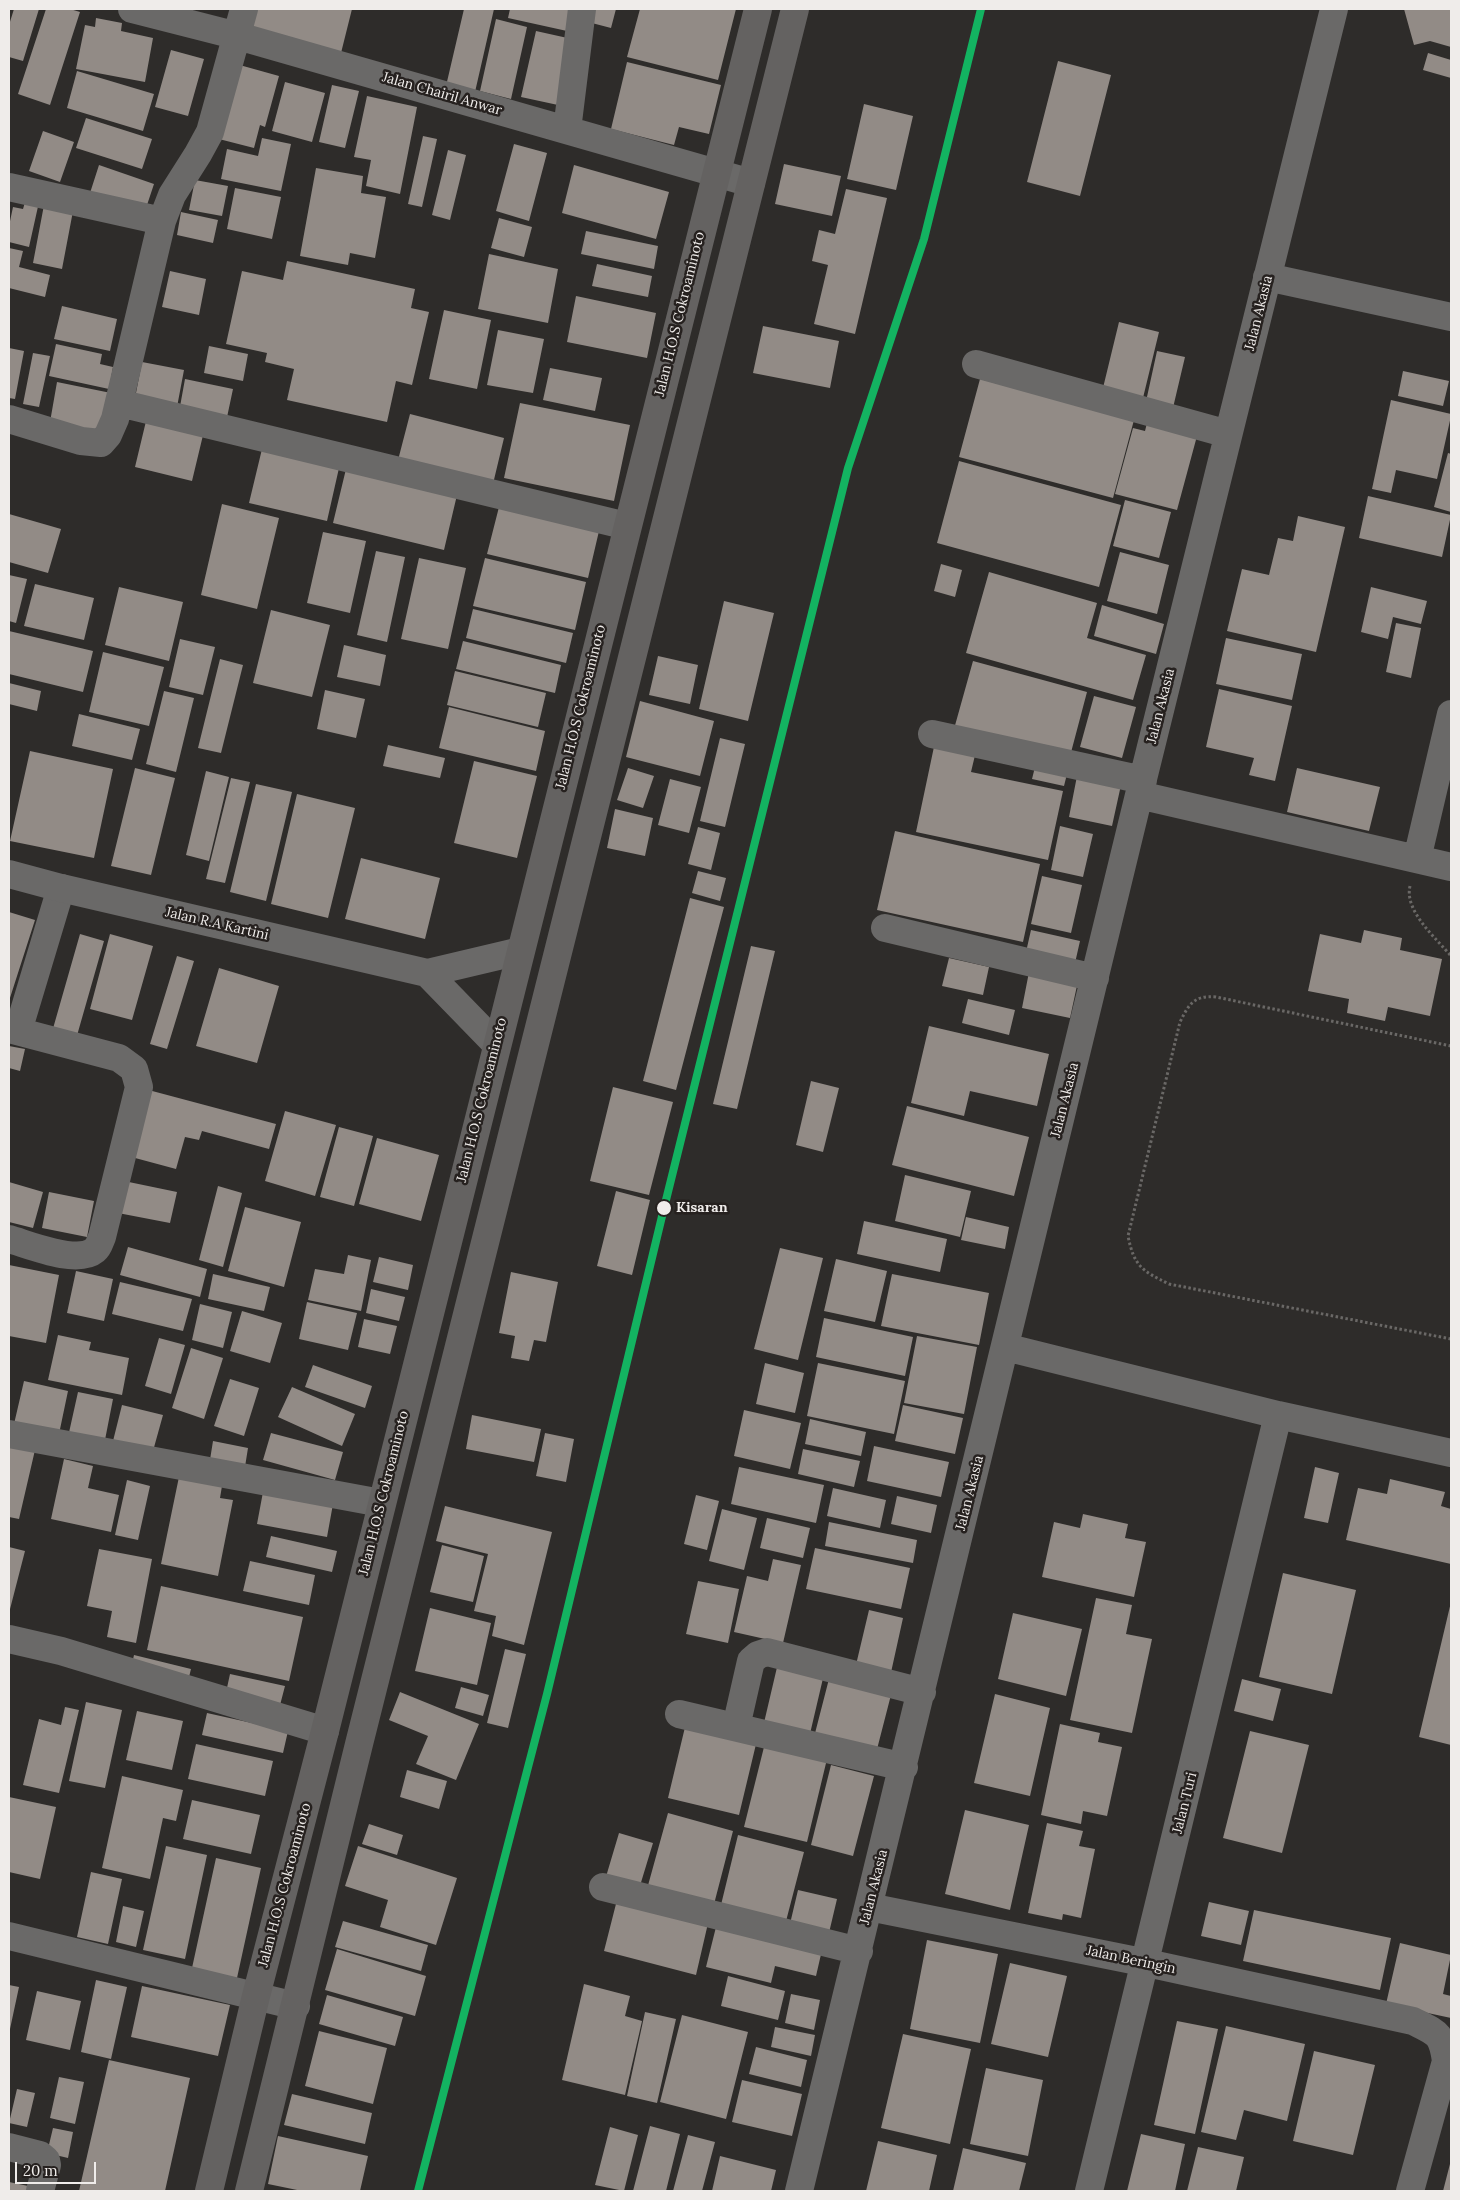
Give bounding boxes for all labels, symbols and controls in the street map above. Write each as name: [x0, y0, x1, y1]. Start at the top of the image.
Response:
street label: Jalan Chairil Anwar: [380, 69, 504, 119]
street label: Jalan H.O.S Cokroaminoto: [651, 230, 709, 398]
street label: Jalan Akasia: [1242, 274, 1276, 352]
street label: Jalan H.O.S Cokroaminoto: [552, 623, 610, 791]
street label: Jalan Akasia: [1144, 667, 1178, 745]
street label: Jalan R.A Kartini: [164, 904, 270, 944]
street label: Jalan H.O.S Cokroaminoto: [453, 1016, 511, 1184]
street label: Jalan Akasia: [1048, 1061, 1082, 1139]
marker: Kisaran: [655, 1199, 673, 1217]
place label: Kisaran: [676, 1200, 728, 1216]
street label: Jalan H.O.S Cokroaminoto: [355, 1409, 413, 1577]
street label: Jalan Akasia: [953, 1454, 987, 1532]
street label: Jalan Turi: [1169, 1771, 1201, 1835]
street label: Jalan H.O.S Cokroaminoto: [255, 1801, 315, 1969]
street label: Jalan Akasia: [857, 1848, 891, 1926]
street label: Jalan Beringin: [1085, 1942, 1177, 1978]
scale bar: [18, 2152, 99, 2184]
text: 20 m: [23, 2161, 58, 2180]

